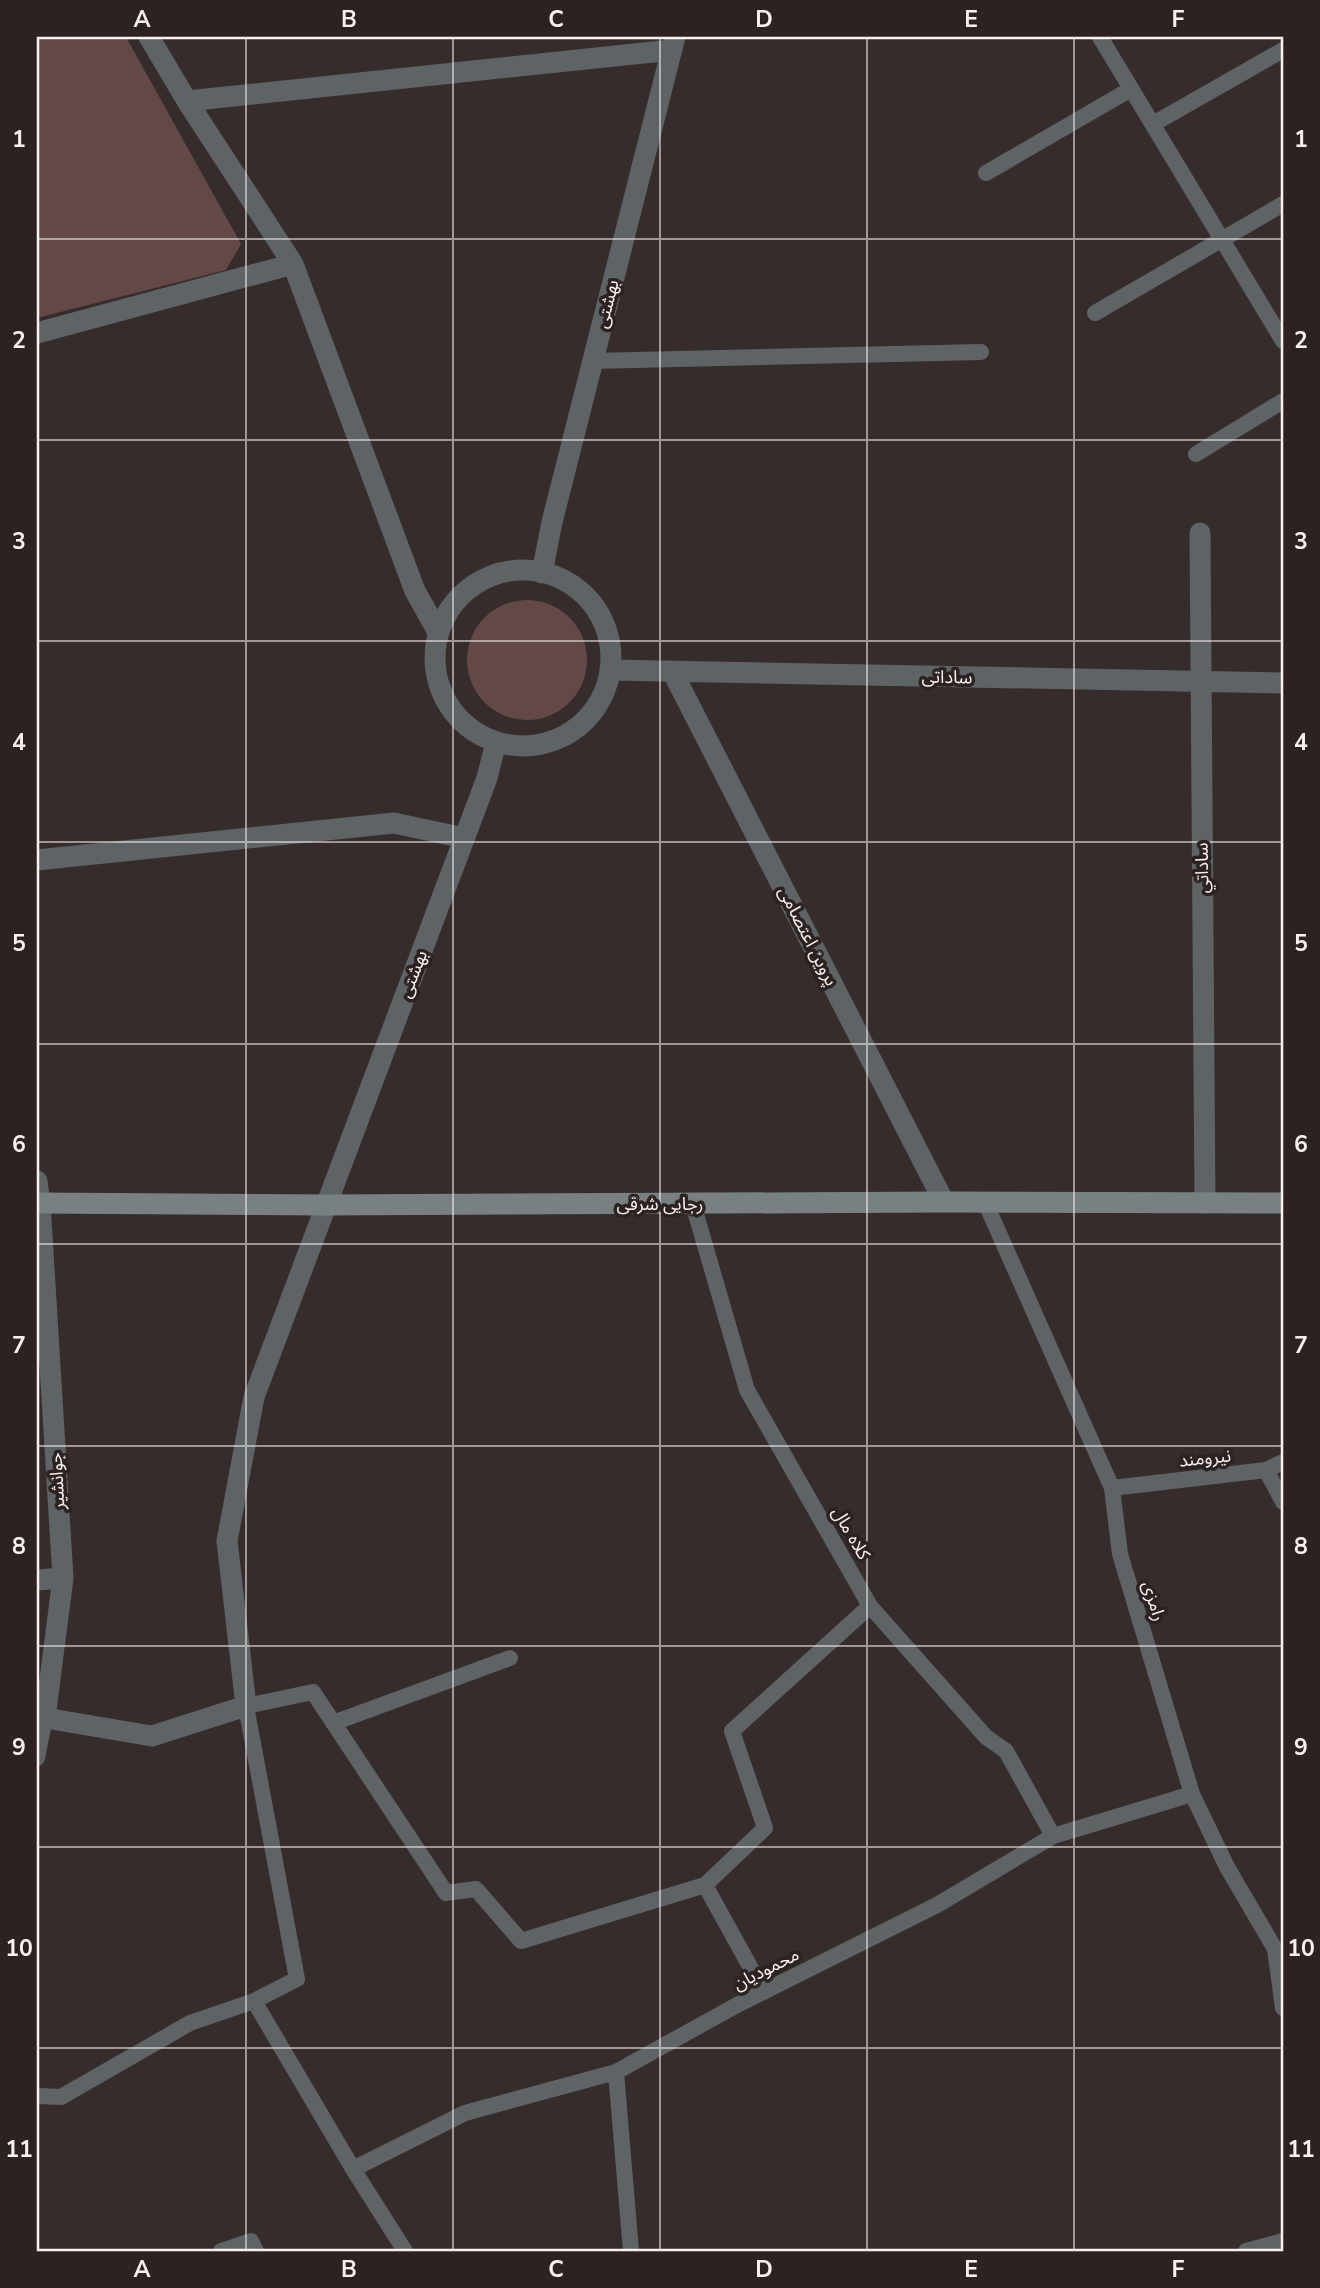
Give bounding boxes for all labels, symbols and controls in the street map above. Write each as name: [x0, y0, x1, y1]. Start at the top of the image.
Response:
text: A: [133, 4, 151, 35]
text: B: [341, 4, 357, 35]
text: C: [548, 4, 564, 35]
text: D: [755, 4, 773, 35]
text: E: [964, 4, 978, 35]
text: F: [1172, 4, 1185, 35]
text: 1: [12, 124, 26, 155]
text: 1: [1294, 124, 1308, 155]
street label: بهشتی: [589, 277, 625, 331]
text: 2: [12, 325, 26, 356]
text: 2: [1294, 325, 1308, 356]
text: 3: [12, 526, 26, 557]
text: 3: [1294, 526, 1308, 557]
street label: ساداتی: [921, 665, 973, 689]
text: 4: [12, 727, 26, 758]
text: 4: [1294, 727, 1308, 758]
street label: ساداتي: [1190, 842, 1216, 894]
street label: پروین اعتصامی: [773, 882, 843, 990]
text: 5: [12, 928, 26, 959]
text: 5: [1294, 928, 1308, 959]
street label: بهشتی: [393, 947, 433, 1001]
text: 6: [12, 1129, 26, 1160]
text: 6: [1294, 1129, 1308, 1160]
street label: رجایی شرقی: [617, 1192, 703, 1216]
text: 7: [12, 1330, 26, 1361]
text: 7: [1294, 1330, 1308, 1361]
street label: نیرومند: [1178, 1443, 1232, 1473]
street label: جوانشیر: [44, 1452, 71, 1511]
street label: کلاه مال: [826, 1502, 876, 1564]
text: 8: [12, 1531, 26, 1562]
text: 8: [1294, 1531, 1308, 1562]
street label: رامزی: [1137, 1578, 1171, 1624]
text: 9: [12, 1732, 26, 1763]
text: 9: [1294, 1732, 1308, 1763]
text: 10: [5, 1933, 33, 1964]
text: 10: [1287, 1933, 1315, 1964]
street label: محمودیان: [729, 1942, 803, 1996]
text: 11: [5, 2134, 33, 2165]
text: 11: [1287, 2134, 1315, 2165]
text: A: [133, 2254, 151, 2285]
text: B: [341, 2254, 357, 2285]
text: C: [548, 2254, 564, 2285]
text: D: [755, 2254, 773, 2285]
text: E: [964, 2254, 978, 2285]
text: F: [1172, 2254, 1185, 2285]

